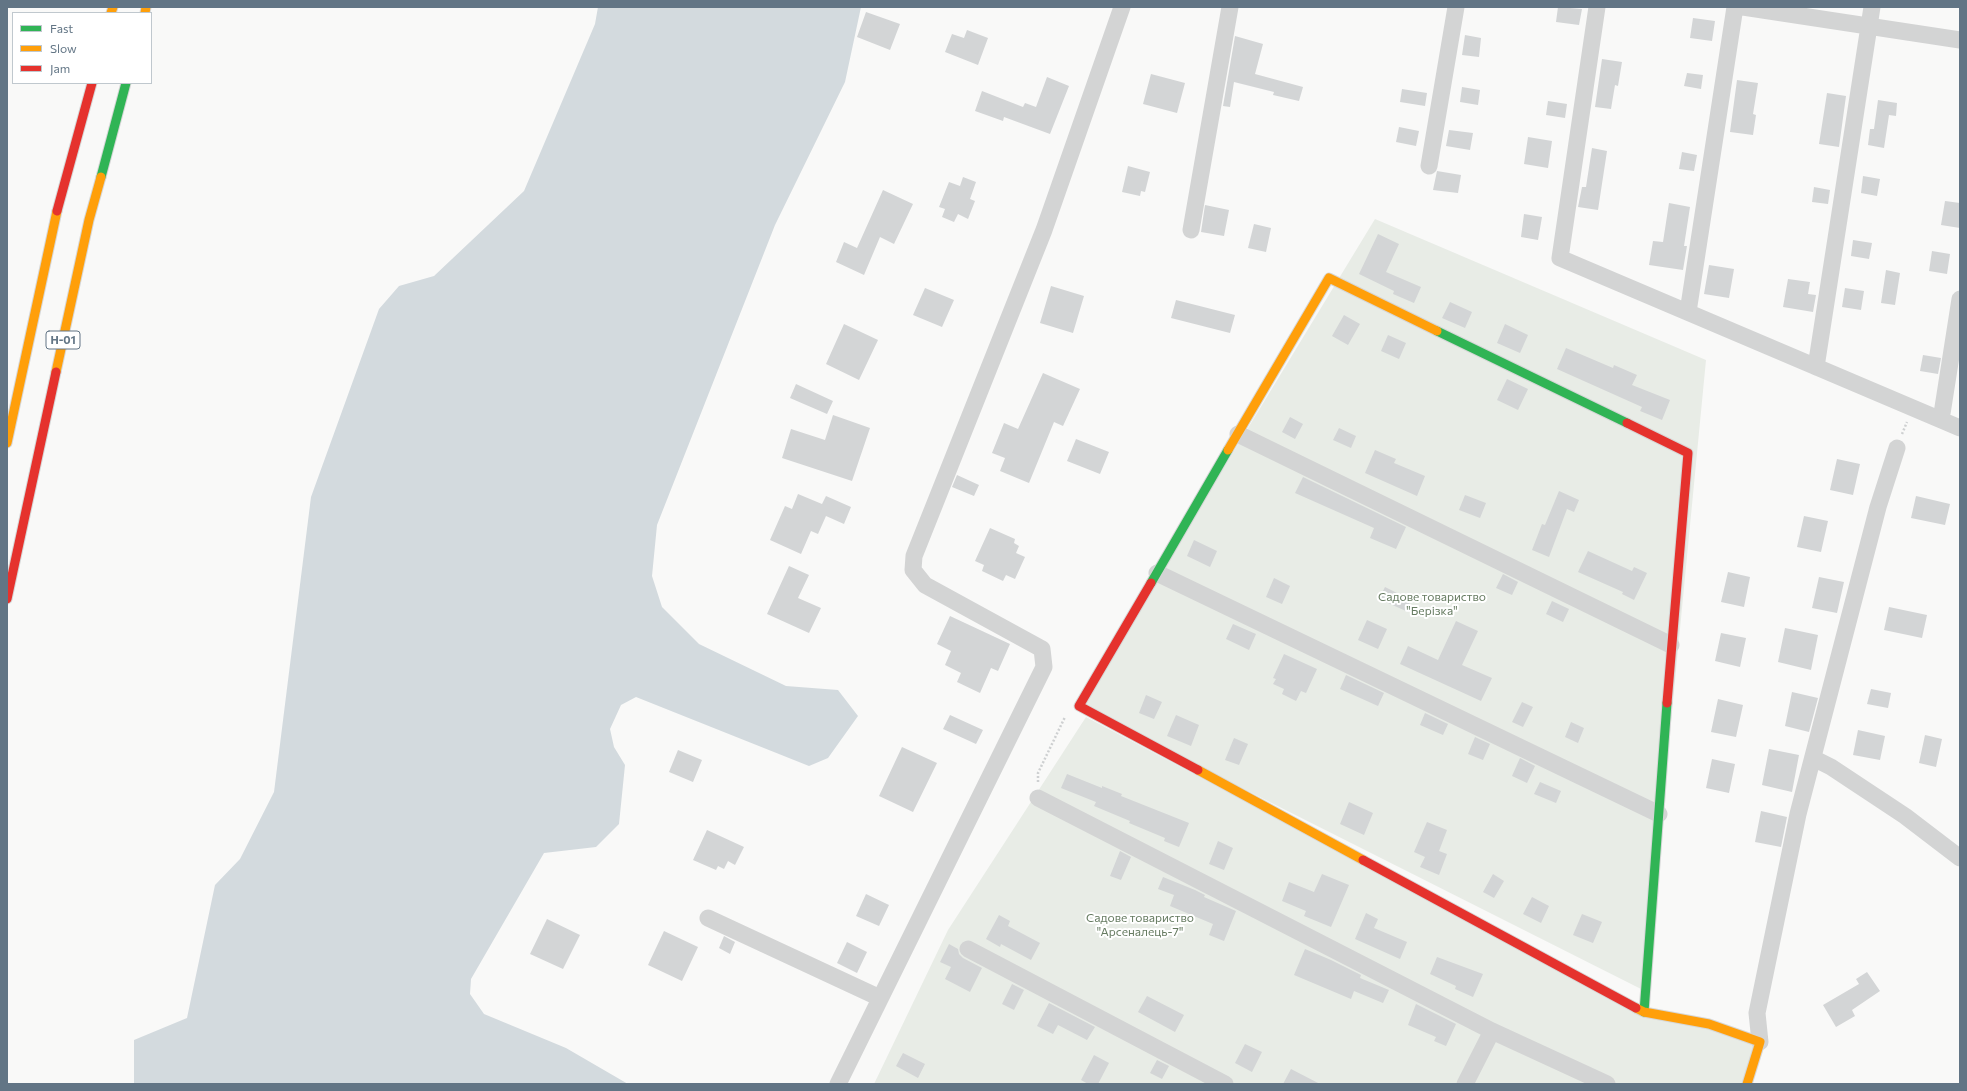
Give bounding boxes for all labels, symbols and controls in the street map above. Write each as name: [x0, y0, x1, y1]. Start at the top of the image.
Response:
legend: [12, 12, 152, 84]
text: Fast: [50, 21, 73, 35]
text: Slow: [50, 41, 77, 55]
text: Jam: [50, 61, 70, 75]
road number: Н-01: [46, 331, 80, 349]
park label: Садове товариство "Берізка": [1378, 590, 1486, 618]
park label: Садове товариство "Арсеналець-7": [1086, 911, 1194, 939]

